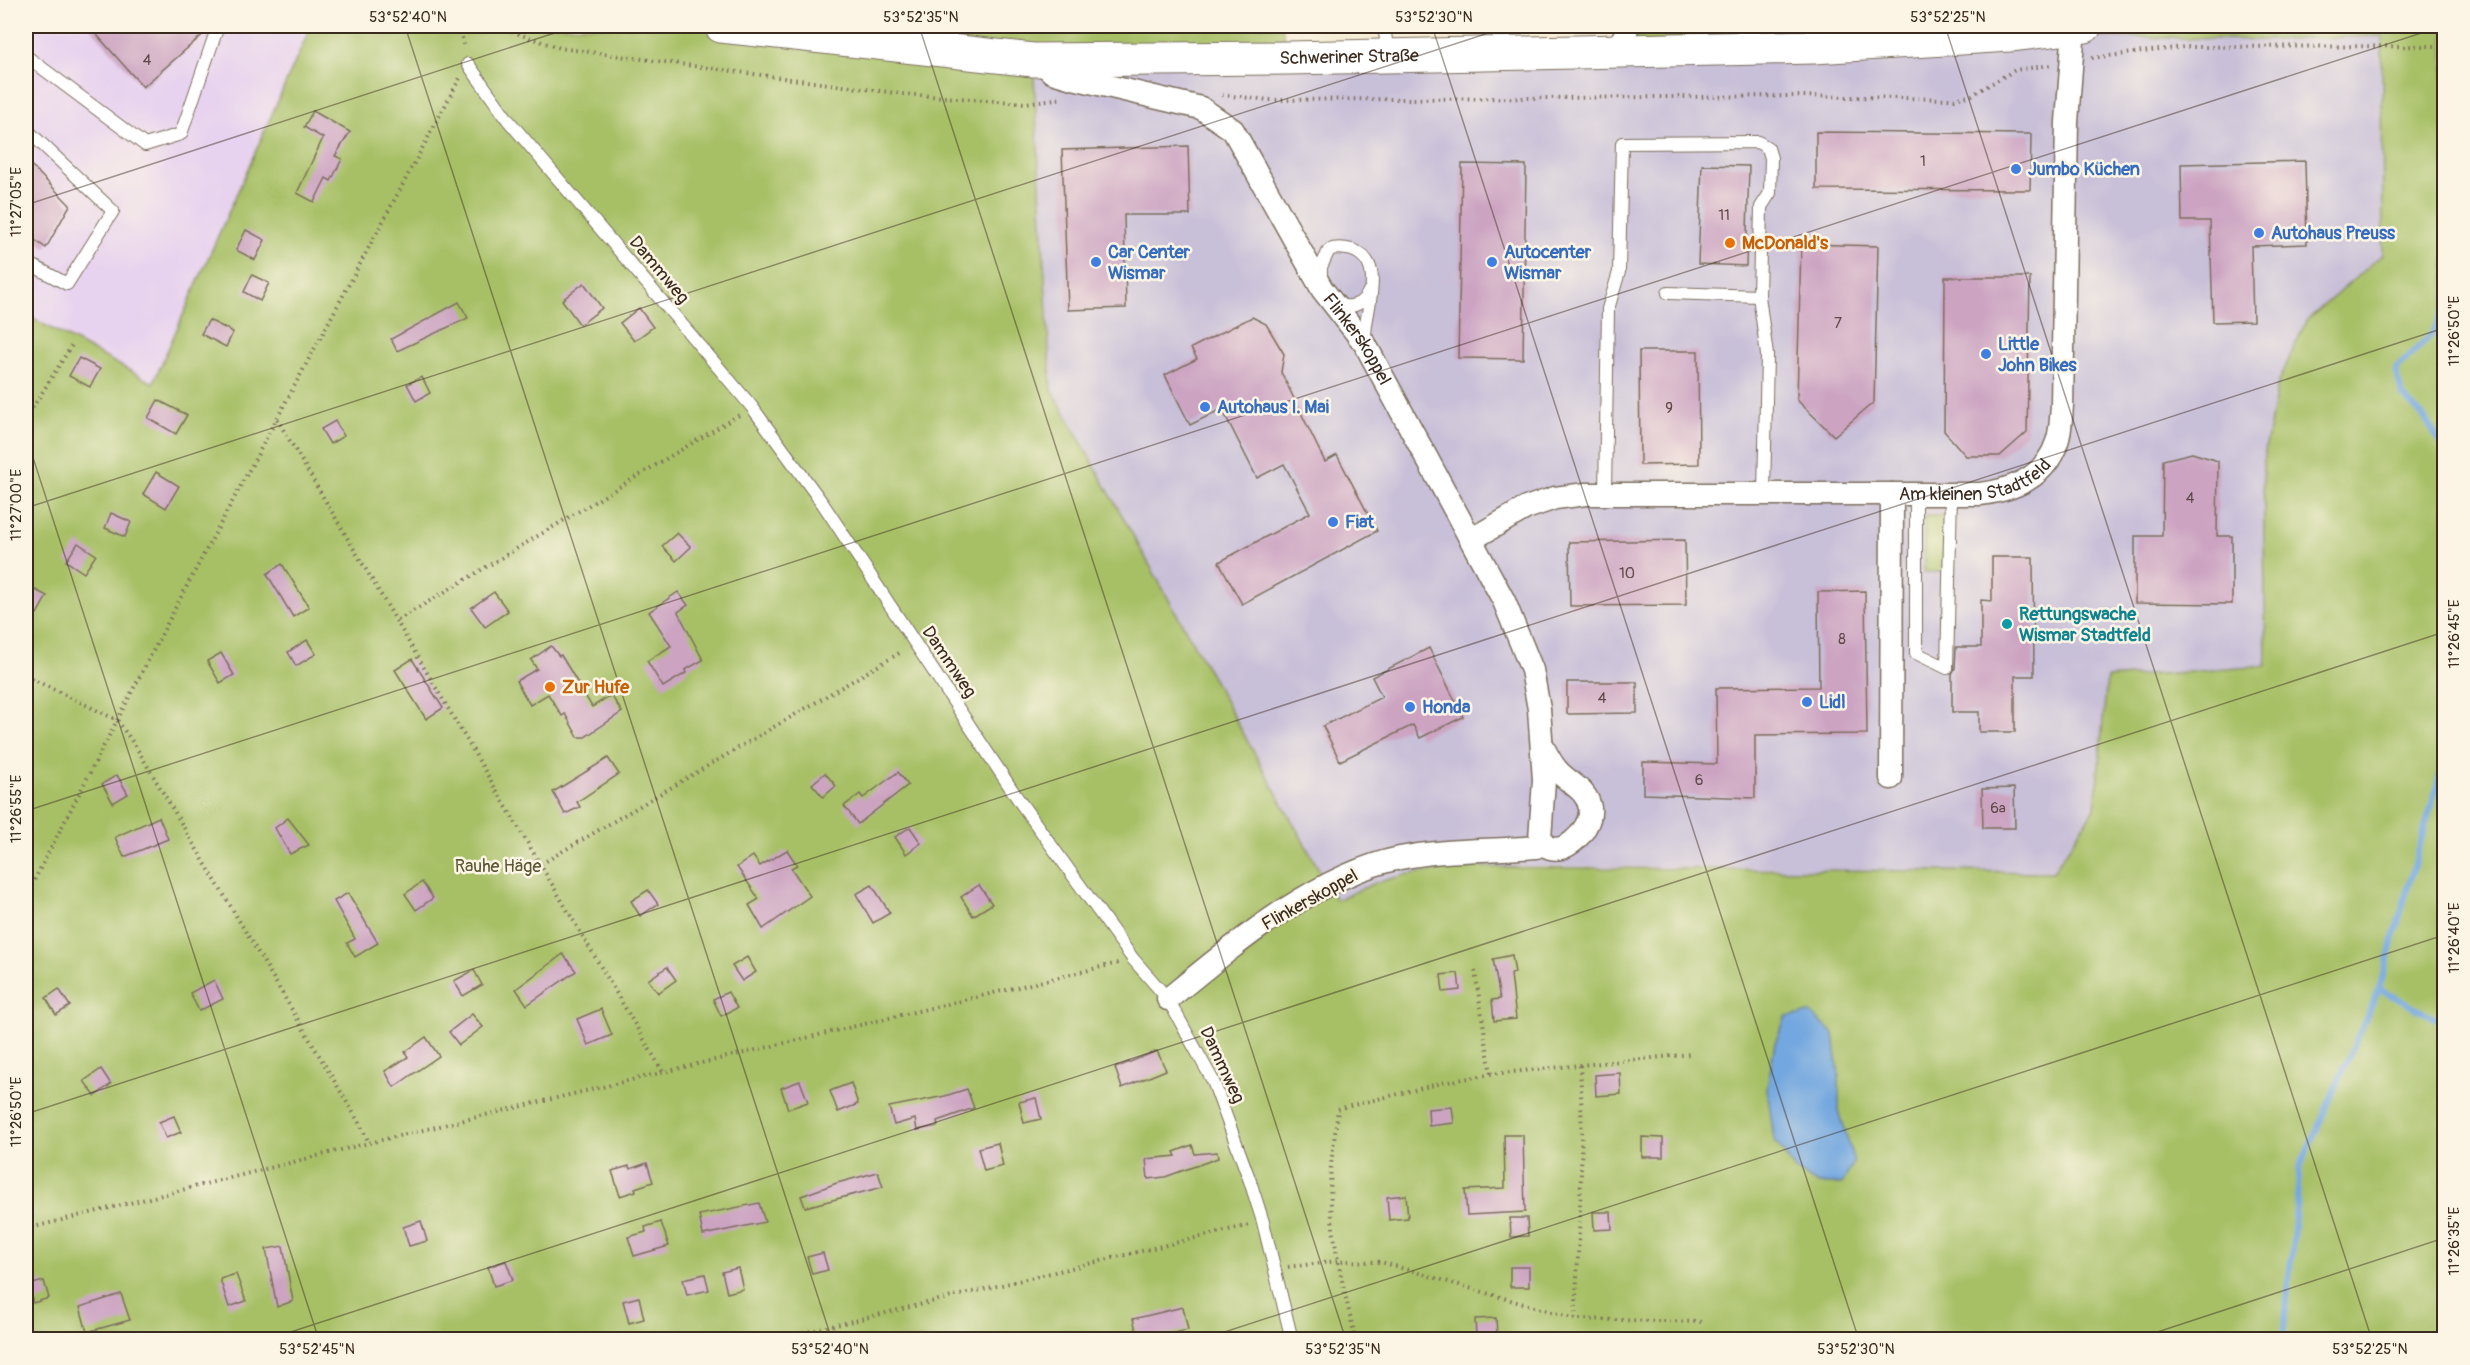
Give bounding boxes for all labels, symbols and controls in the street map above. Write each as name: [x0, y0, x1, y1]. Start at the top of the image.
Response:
text: 53°52'40"N: [369, 8, 447, 27]
text: 53°52'35"N: [883, 8, 959, 27]
text: 53°52'30"N: [1395, 8, 1473, 27]
text: 53°52'25"N: [1910, 8, 1986, 27]
street label: Schweriner Straße: [1279, 44, 1419, 70]
house number: 4: [143, 51, 152, 70]
house number: 1: [1920, 152, 1926, 171]
place label: Jumbo Küchen: [2028, 158, 2140, 181]
marker: Jumbo Küchen: [2009, 162, 2023, 176]
text: 11°27'05"E: [7, 167, 26, 237]
house number: 11: [1718, 206, 1730, 225]
place label: Autohaus Preuss: [2271, 222, 2396, 245]
marker: Autohaus Preuss: [2252, 226, 2266, 240]
street label: Dammweg: [624, 231, 694, 309]
place label: McDonald's: [1742, 232, 1829, 255]
marker: McDonald's: [1723, 236, 1737, 250]
place label: Car Center Wismar: [1108, 241, 1191, 285]
place label: Autocenter Wismar: [1504, 241, 1592, 285]
marker: Car Center Wismar: [1089, 255, 1103, 269]
marker: Autocenter Wismar: [1485, 255, 1499, 269]
street label: Flinkerskoppel: [1318, 288, 1396, 389]
text: 11°26'50"E: [2445, 295, 2464, 366]
house number: 7: [1834, 314, 1842, 333]
place label: Little John Bikes: [1998, 333, 2078, 377]
marker: Little John Bikes: [1979, 347, 1993, 361]
place label: Autohaus I. Mai: [1217, 396, 1329, 419]
house number: 9: [1665, 399, 1673, 418]
marker: Autohaus I. Mai: [1198, 400, 1212, 414]
street label: Am kleinen Stadtfeld: [1899, 454, 2056, 506]
text: 11°27'00"E: [7, 469, 26, 541]
house number: 4: [2186, 489, 2195, 508]
place label: Fiat: [1345, 511, 1375, 534]
marker: Fiat: [1326, 515, 1340, 529]
house number: 10: [1619, 564, 1635, 583]
text: 11°26'45"E: [2445, 599, 2464, 669]
place label: Rettungswache Wismar Stadtfeld: [2019, 603, 2151, 647]
marker: Rettungswache Wismar Stadtfeld: [2000, 617, 2014, 631]
street label: Dammweg: [917, 622, 981, 702]
house number: 8: [1838, 630, 1846, 649]
place label: Zur Hufe: [562, 676, 630, 699]
marker: Zur Hufe: [543, 680, 557, 694]
house number: 4: [1598, 689, 1607, 708]
place label: Lidl: [1819, 691, 1845, 714]
marker: Lidl: [1800, 695, 1814, 709]
place label: Honda: [1422, 696, 1471, 719]
marker: Honda: [1403, 700, 1417, 714]
house number: 6: [1695, 771, 1703, 790]
text: 11°26'55"E: [7, 775, 26, 843]
house number: 6a: [1990, 799, 2006, 818]
park label: Rauhe Häge: [455, 855, 541, 878]
street label: Flinkerskoppel: [1258, 864, 1362, 936]
text: 11°26'40"E: [2445, 902, 2464, 974]
street label: Dammweg: [1194, 1023, 1250, 1107]
text: 11°26'50"E: [7, 1076, 26, 1147]
text: 11°26'35"E: [2445, 1206, 2464, 1275]
text: 53°52'45"N: [279, 1340, 355, 1359]
text: 53°52'40"N: [791, 1340, 869, 1359]
text: 53°52'35"N: [1305, 1340, 1381, 1359]
text: 53°52'30"N: [1817, 1340, 1895, 1359]
text: 53°52'25"N: [2332, 1340, 2408, 1359]

